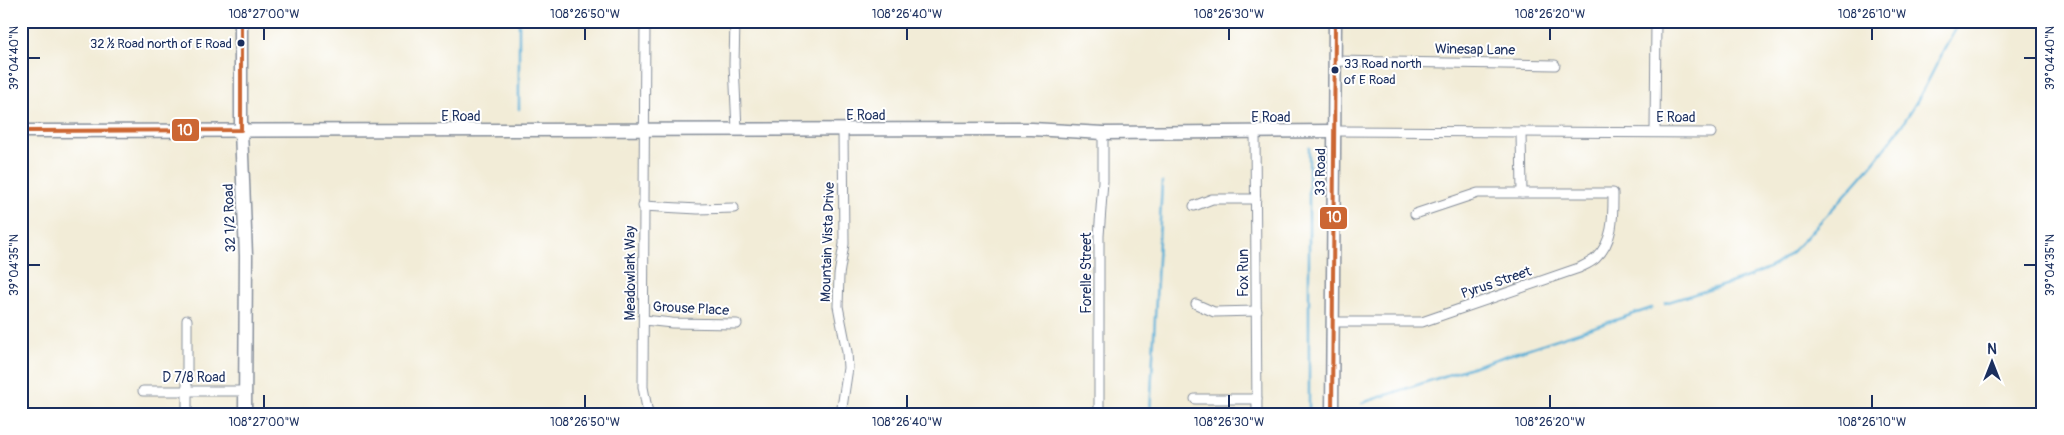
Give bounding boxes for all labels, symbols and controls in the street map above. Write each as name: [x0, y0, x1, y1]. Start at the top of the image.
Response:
text: 108°27'00"W: [228, 7, 300, 22]
text: 108°26'50"W: [550, 7, 620, 22]
text: 108°26'40"W: [872, 7, 942, 22]
text: 108°26'30"W: [1194, 7, 1264, 22]
text: 108°26'20"W: [1515, 7, 1585, 22]
text: 108°26'10"W: [1838, 7, 1906, 22]
text: 39°04'40"N: [7, 26, 22, 90]
text: 39°04'40"N: [2043, 26, 2058, 90]
place label: 32 ½ Road north of E Road: [90, 36, 232, 52]
marker: 32 ½ Road north of E Road: [236, 38, 246, 48]
street label: Winesap Lane: [1435, 40, 1515, 59]
place label: 33 Road north of E Road: [1344, 56, 1422, 88]
marker: 33 Road north of E Road: [1330, 65, 1340, 75]
street label: E Road: [846, 107, 886, 124]
street label: E Road: [441, 108, 481, 125]
street label: E Road: [1251, 109, 1291, 126]
street label: E Road: [1656, 109, 1696, 126]
line badge: 10: [171, 118, 200, 142]
text: 10: [177, 122, 193, 139]
street label: 33 Road: [1312, 148, 1329, 196]
street label: Mountain Vista Drive: [817, 182, 838, 302]
street label: 32 1/2 Road: [220, 183, 239, 253]
line badge: 10: [1319, 206, 1348, 230]
text: 10: [1326, 209, 1342, 226]
street label: Meadowlark Way: [622, 225, 639, 321]
street label: Forelle Street: [1078, 232, 1095, 314]
text: 39°04'35"N: [7, 234, 22, 296]
text: 39°04'35"N: [2043, 234, 2058, 296]
street label: Fox Run: [1235, 249, 1252, 297]
street label: Pyrus Street: [1459, 262, 1534, 302]
street label: Grouse Place: [652, 298, 730, 319]
north arrow: [1966, 338, 2016, 388]
text: N: [1987, 341, 1997, 358]
street label: D 7/8 Road: [162, 369, 226, 386]
text: 108°27'00"W: [228, 415, 300, 430]
text: 108°26'50"W: [550, 415, 620, 430]
text: 108°26'40"W: [872, 415, 942, 430]
text: 108°26'30"W: [1194, 415, 1264, 430]
text: 108°26'20"W: [1515, 415, 1585, 430]
text: 108°26'10"W: [1838, 415, 1906, 430]

